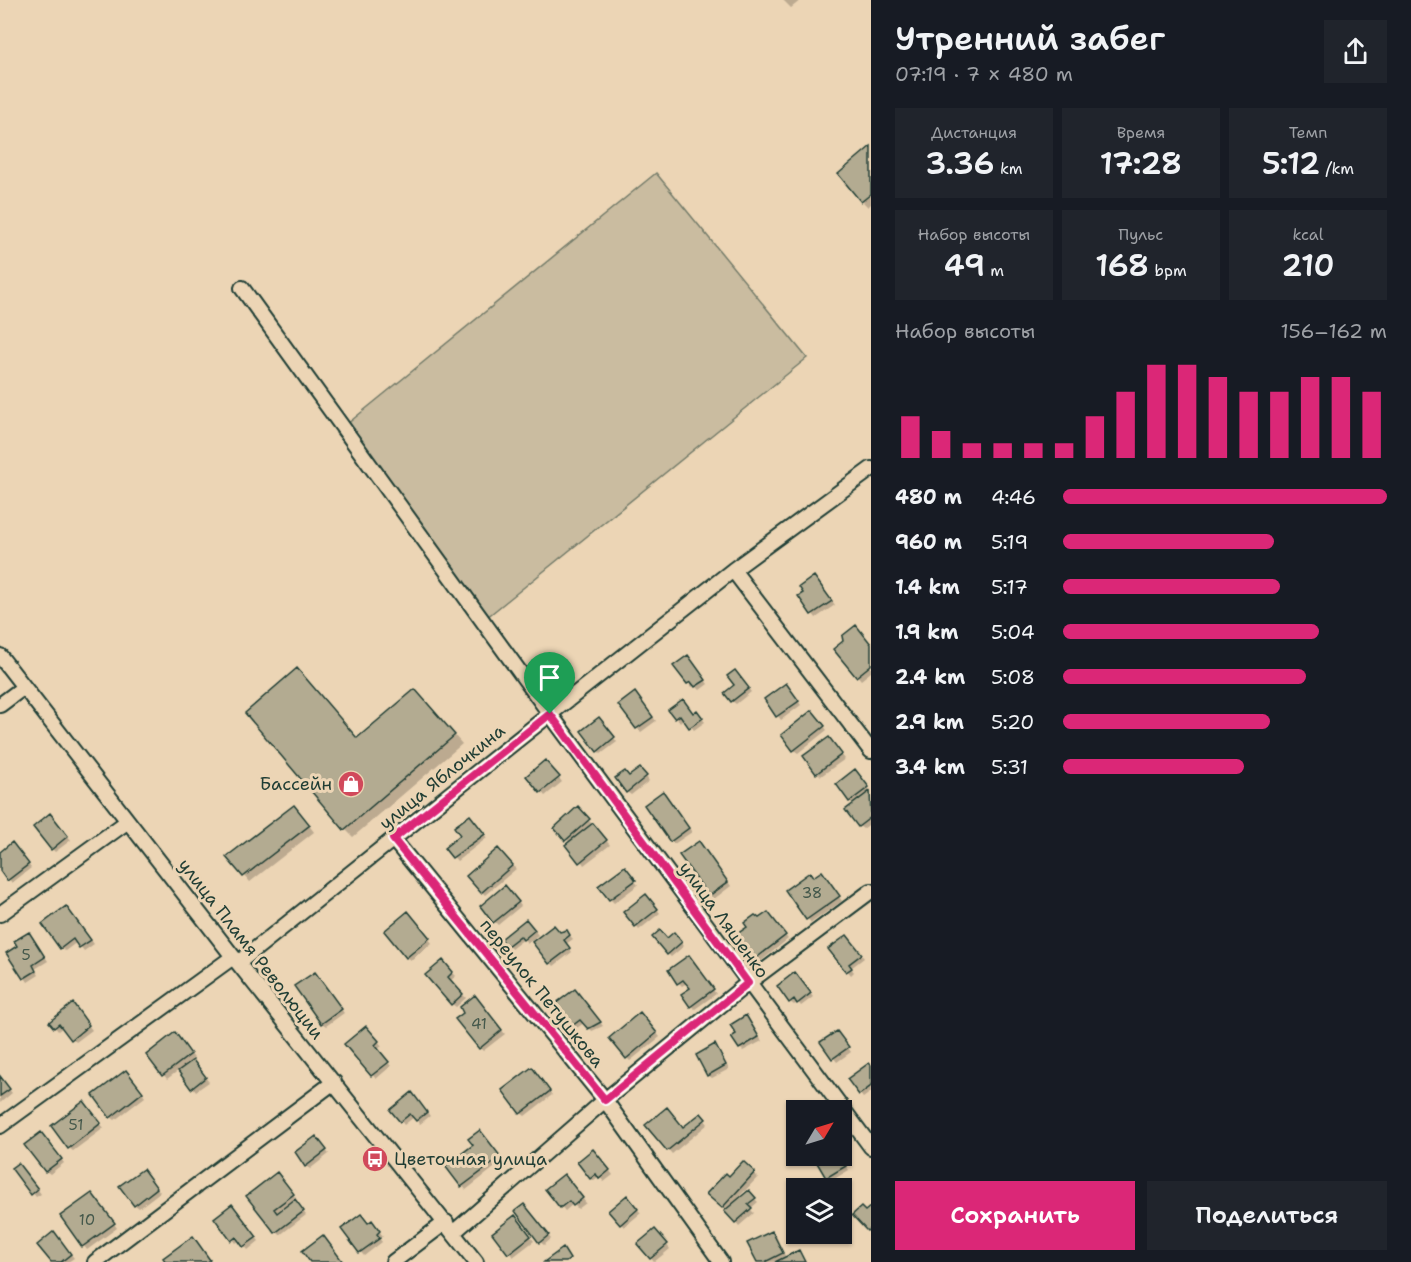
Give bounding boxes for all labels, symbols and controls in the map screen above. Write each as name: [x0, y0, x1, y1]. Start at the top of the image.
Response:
text: Утренний забег: [895, 16, 1165, 61]
button: share: [1324, 20, 1387, 83]
text: 07:19 · 7 × 480 m: [895, 61, 1073, 87]
text: Дистанция: [931, 122, 1017, 143]
text: Время: [1117, 122, 1165, 143]
text: Темп: [1289, 122, 1327, 143]
text: 3.36: [925, 143, 995, 184]
text: 17:28: [1100, 143, 1182, 184]
text: 5:12: [1262, 143, 1320, 184]
text: km: [995, 158, 1023, 179]
text: /km: [1320, 158, 1354, 179]
text: Набор высоты: [918, 224, 1030, 245]
text: Пульс: [1119, 224, 1163, 245]
text: kcal: [1292, 224, 1324, 245]
text: 49: [944, 245, 985, 286]
text: 168: [1095, 245, 1149, 286]
text: 210: [1282, 245, 1335, 286]
text: m: [985, 260, 1004, 281]
text: bpm: [1149, 260, 1187, 281]
text: Набор высоты: [895, 318, 1035, 344]
text: 156–162 m: [1281, 318, 1387, 344]
text: 480 m: [895, 484, 962, 510]
text: 4:46: [991, 484, 1036, 510]
text: 960 m: [895, 529, 962, 555]
text: 5:19: [991, 529, 1028, 555]
text: 1.4 km: [895, 574, 960, 600]
text: 5:17: [991, 574, 1028, 600]
text: 1.9 km: [895, 619, 958, 645]
text: 5:04: [991, 619, 1035, 645]
pin: [524, 652, 575, 714]
icon: arrive: [533, 661, 566, 694]
text: 2.4 km: [895, 664, 965, 690]
text: 5:08: [991, 664, 1035, 690]
text: 2.9 km: [895, 709, 964, 735]
text: 5:20: [991, 709, 1034, 735]
street label: улица Яблочкина: [374, 719, 510, 835]
text: 3.4 km: [895, 754, 965, 780]
text: 5:31: [991, 754, 1028, 780]
shop icon: Бассейн: [336, 769, 366, 799]
place label: Бассейн: [260, 772, 332, 796]
street label: улица Пламя Революции: [173, 854, 329, 1045]
street label: улица Ляшенко: [674, 857, 774, 983]
house number: 38: [802, 883, 822, 903]
street label: переулок Петушкова: [474, 914, 610, 1072]
house number: 5: [21, 945, 31, 965]
house number: 41: [471, 1014, 487, 1034]
north arrow: [786, 1100, 852, 1166]
map controls: [786, 1100, 852, 1244]
house number: 51: [69, 1115, 83, 1135]
bus stop icon: Цветочная улица: [360, 1144, 390, 1174]
place label: Цветочная улица: [394, 1147, 547, 1171]
button: layers: [786, 1178, 852, 1244]
button: Сохранить: [895, 1181, 1135, 1250]
button: Поделиться: [1147, 1181, 1387, 1250]
house number: 10: [79, 1210, 95, 1230]

